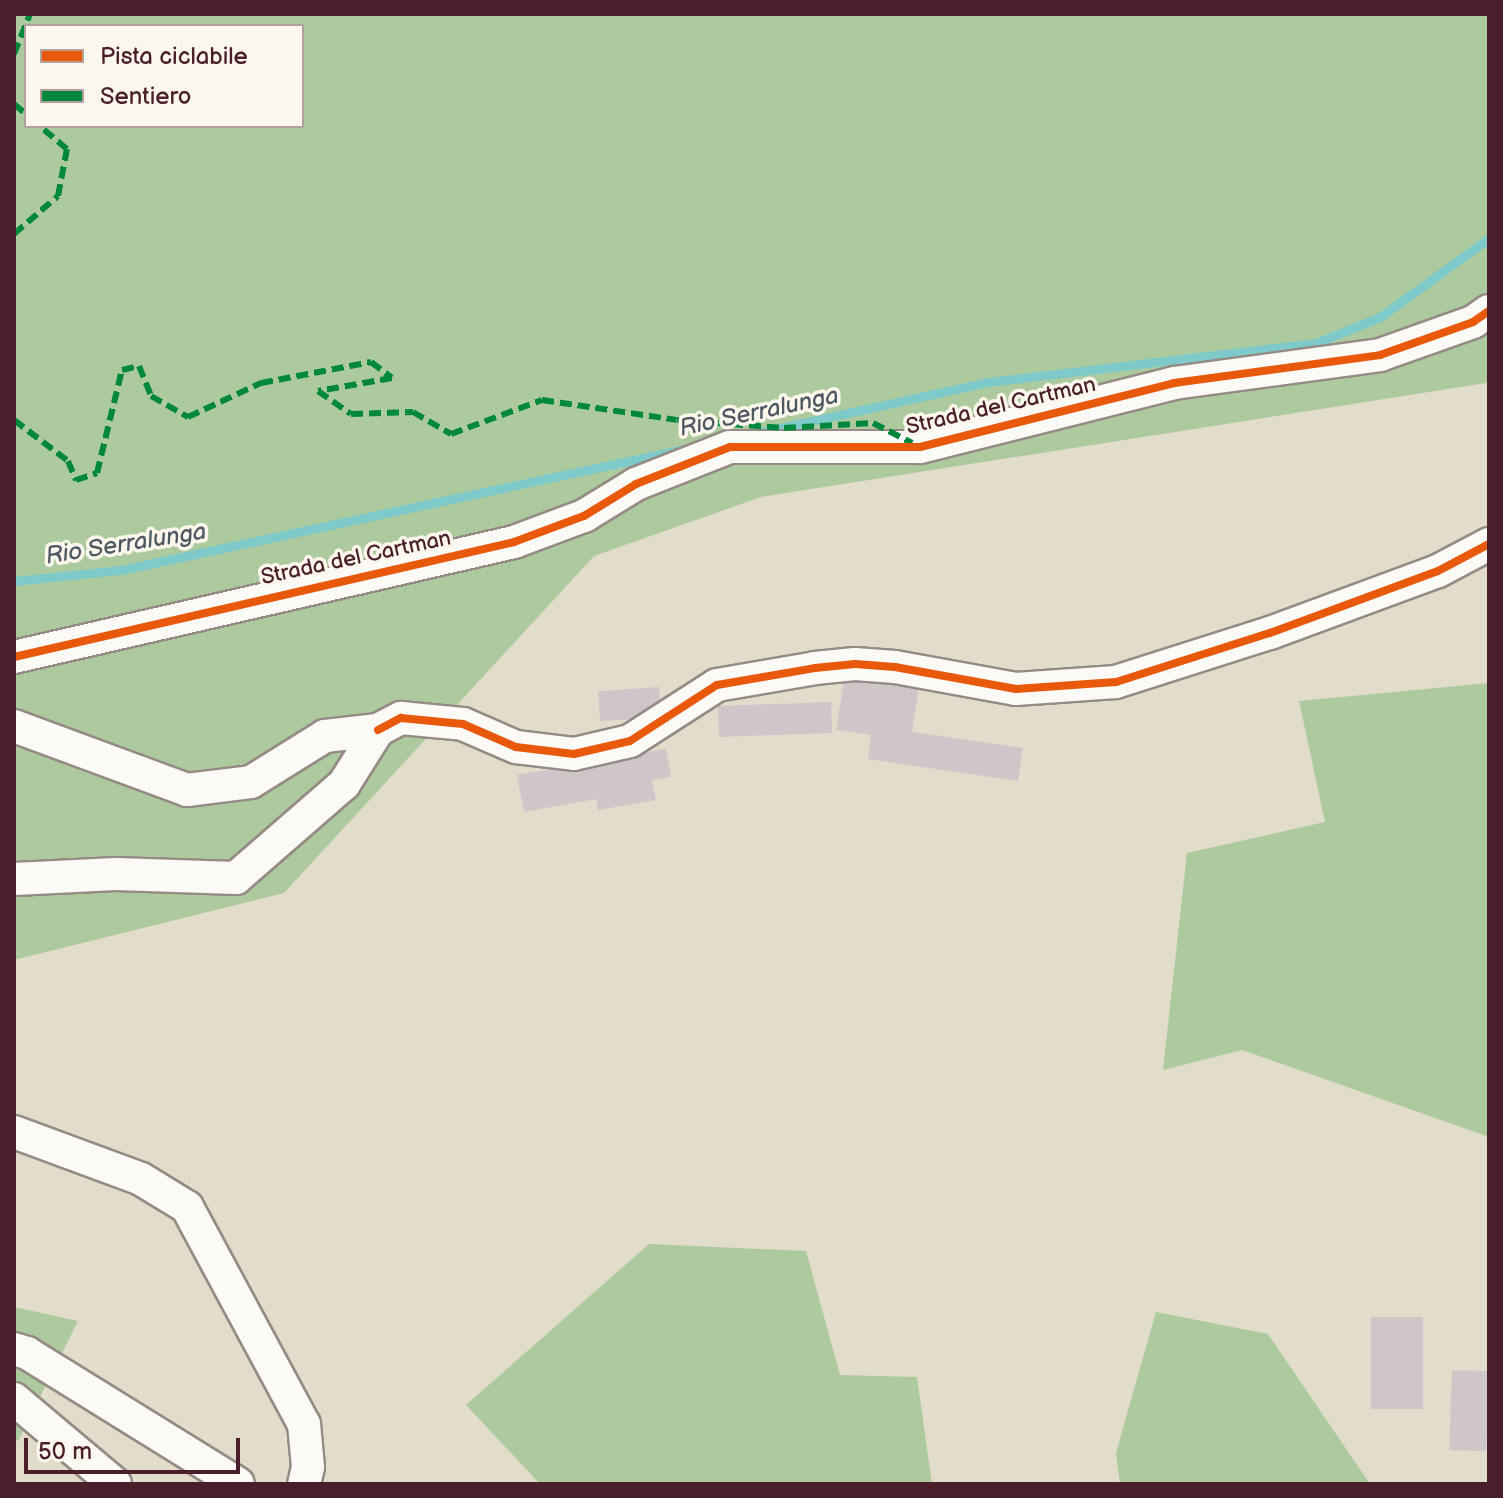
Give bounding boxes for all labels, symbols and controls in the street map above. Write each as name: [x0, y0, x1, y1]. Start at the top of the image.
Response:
legend: [24, 24, 304, 128]
text: Pista ciclabile: [100, 42, 248, 71]
text: Sentiero: [100, 82, 191, 111]
street label: Strada del Cartman: [904, 371, 1098, 441]
water label: Rio Serralunga: [676, 381, 842, 443]
water label: Rio Serralunga: [43, 517, 209, 571]
street label: Strada del Cartman: [259, 525, 453, 591]
scale bar: [28, 1422, 244, 1472]
text: 50 m: [38, 1437, 92, 1466]

